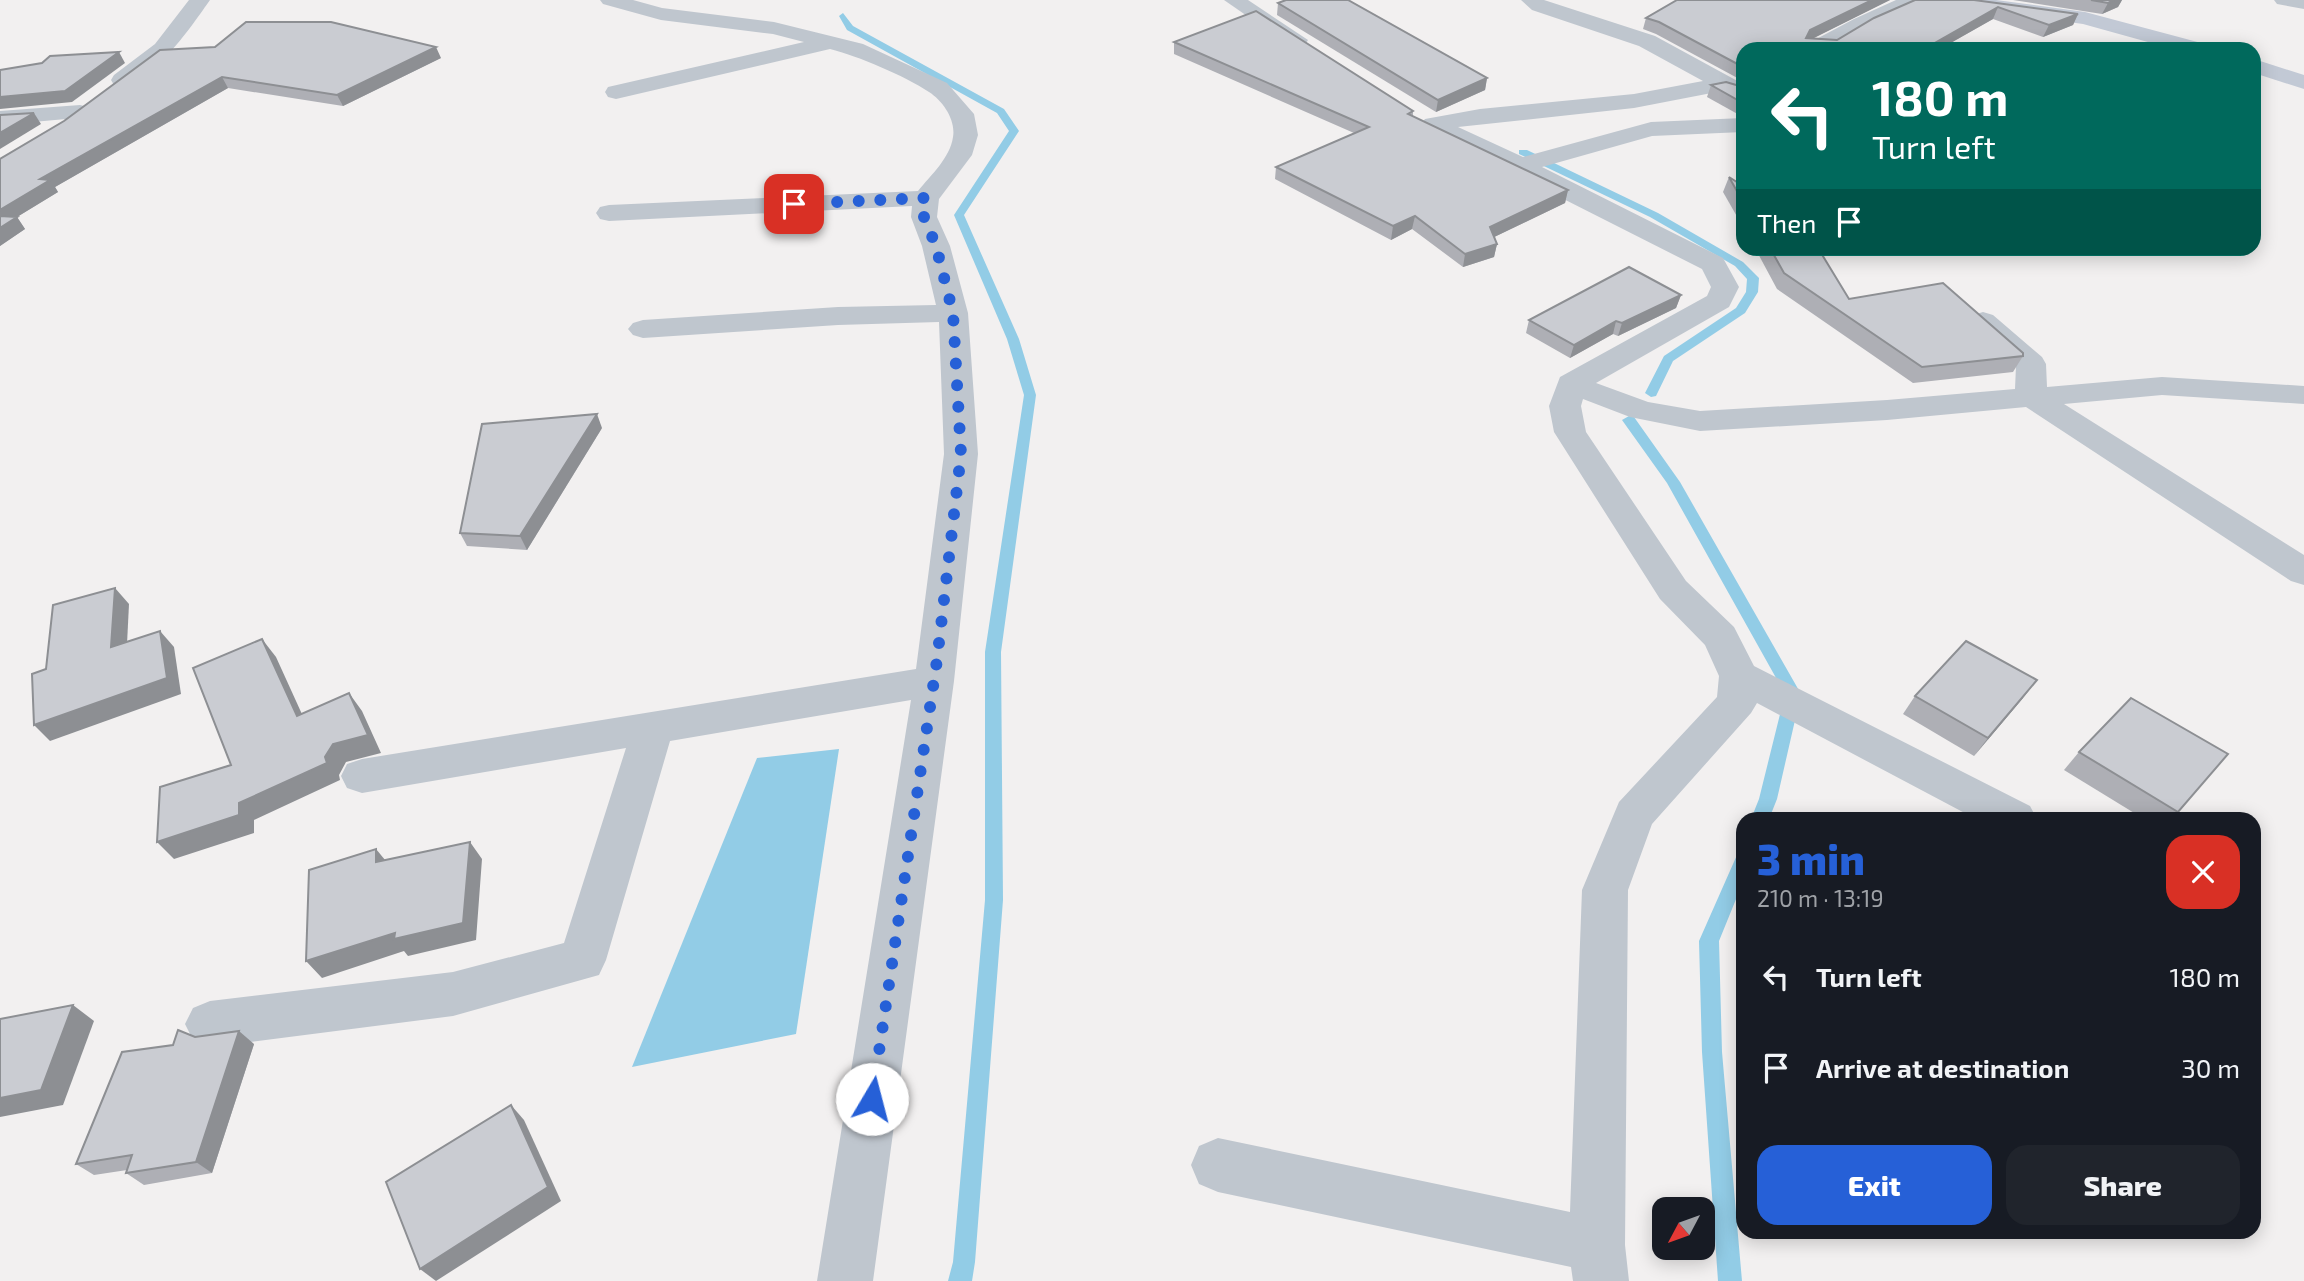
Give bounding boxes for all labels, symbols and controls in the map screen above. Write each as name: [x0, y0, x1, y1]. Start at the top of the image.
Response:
text: 180 m: [1872, 67, 2008, 126]
icon: left: [1757, 70, 1848, 161]
text: Turn left: [1872, 127, 1996, 165]
pin: [764, 174, 824, 234]
icon: arrive: [775, 185, 813, 223]
icon: arrive: [1830, 203, 1868, 241]
text: Then: [1757, 207, 1816, 238]
text: 3 min: [1757, 833, 1865, 883]
button: close: [2166, 835, 2240, 909]
text: 210 m · 13:19: [1757, 884, 1884, 912]
icon: left: [1757, 958, 1795, 996]
text: Turn left: [1816, 961, 1922, 992]
text: 180 m: [2170, 961, 2240, 992]
icon: arrive: [1757, 1049, 1795, 1087]
text: Arrive at destination: [1816, 1052, 2069, 1083]
text: 30 m: [2181, 1052, 2240, 1083]
position arrow: [835, 1062, 909, 1136]
button: Exit: [1757, 1145, 1992, 1225]
button: Share: [2006, 1145, 2240, 1225]
north arrow: [1652, 1197, 1715, 1260]
map controls: [1652, 1197, 1715, 1260]

